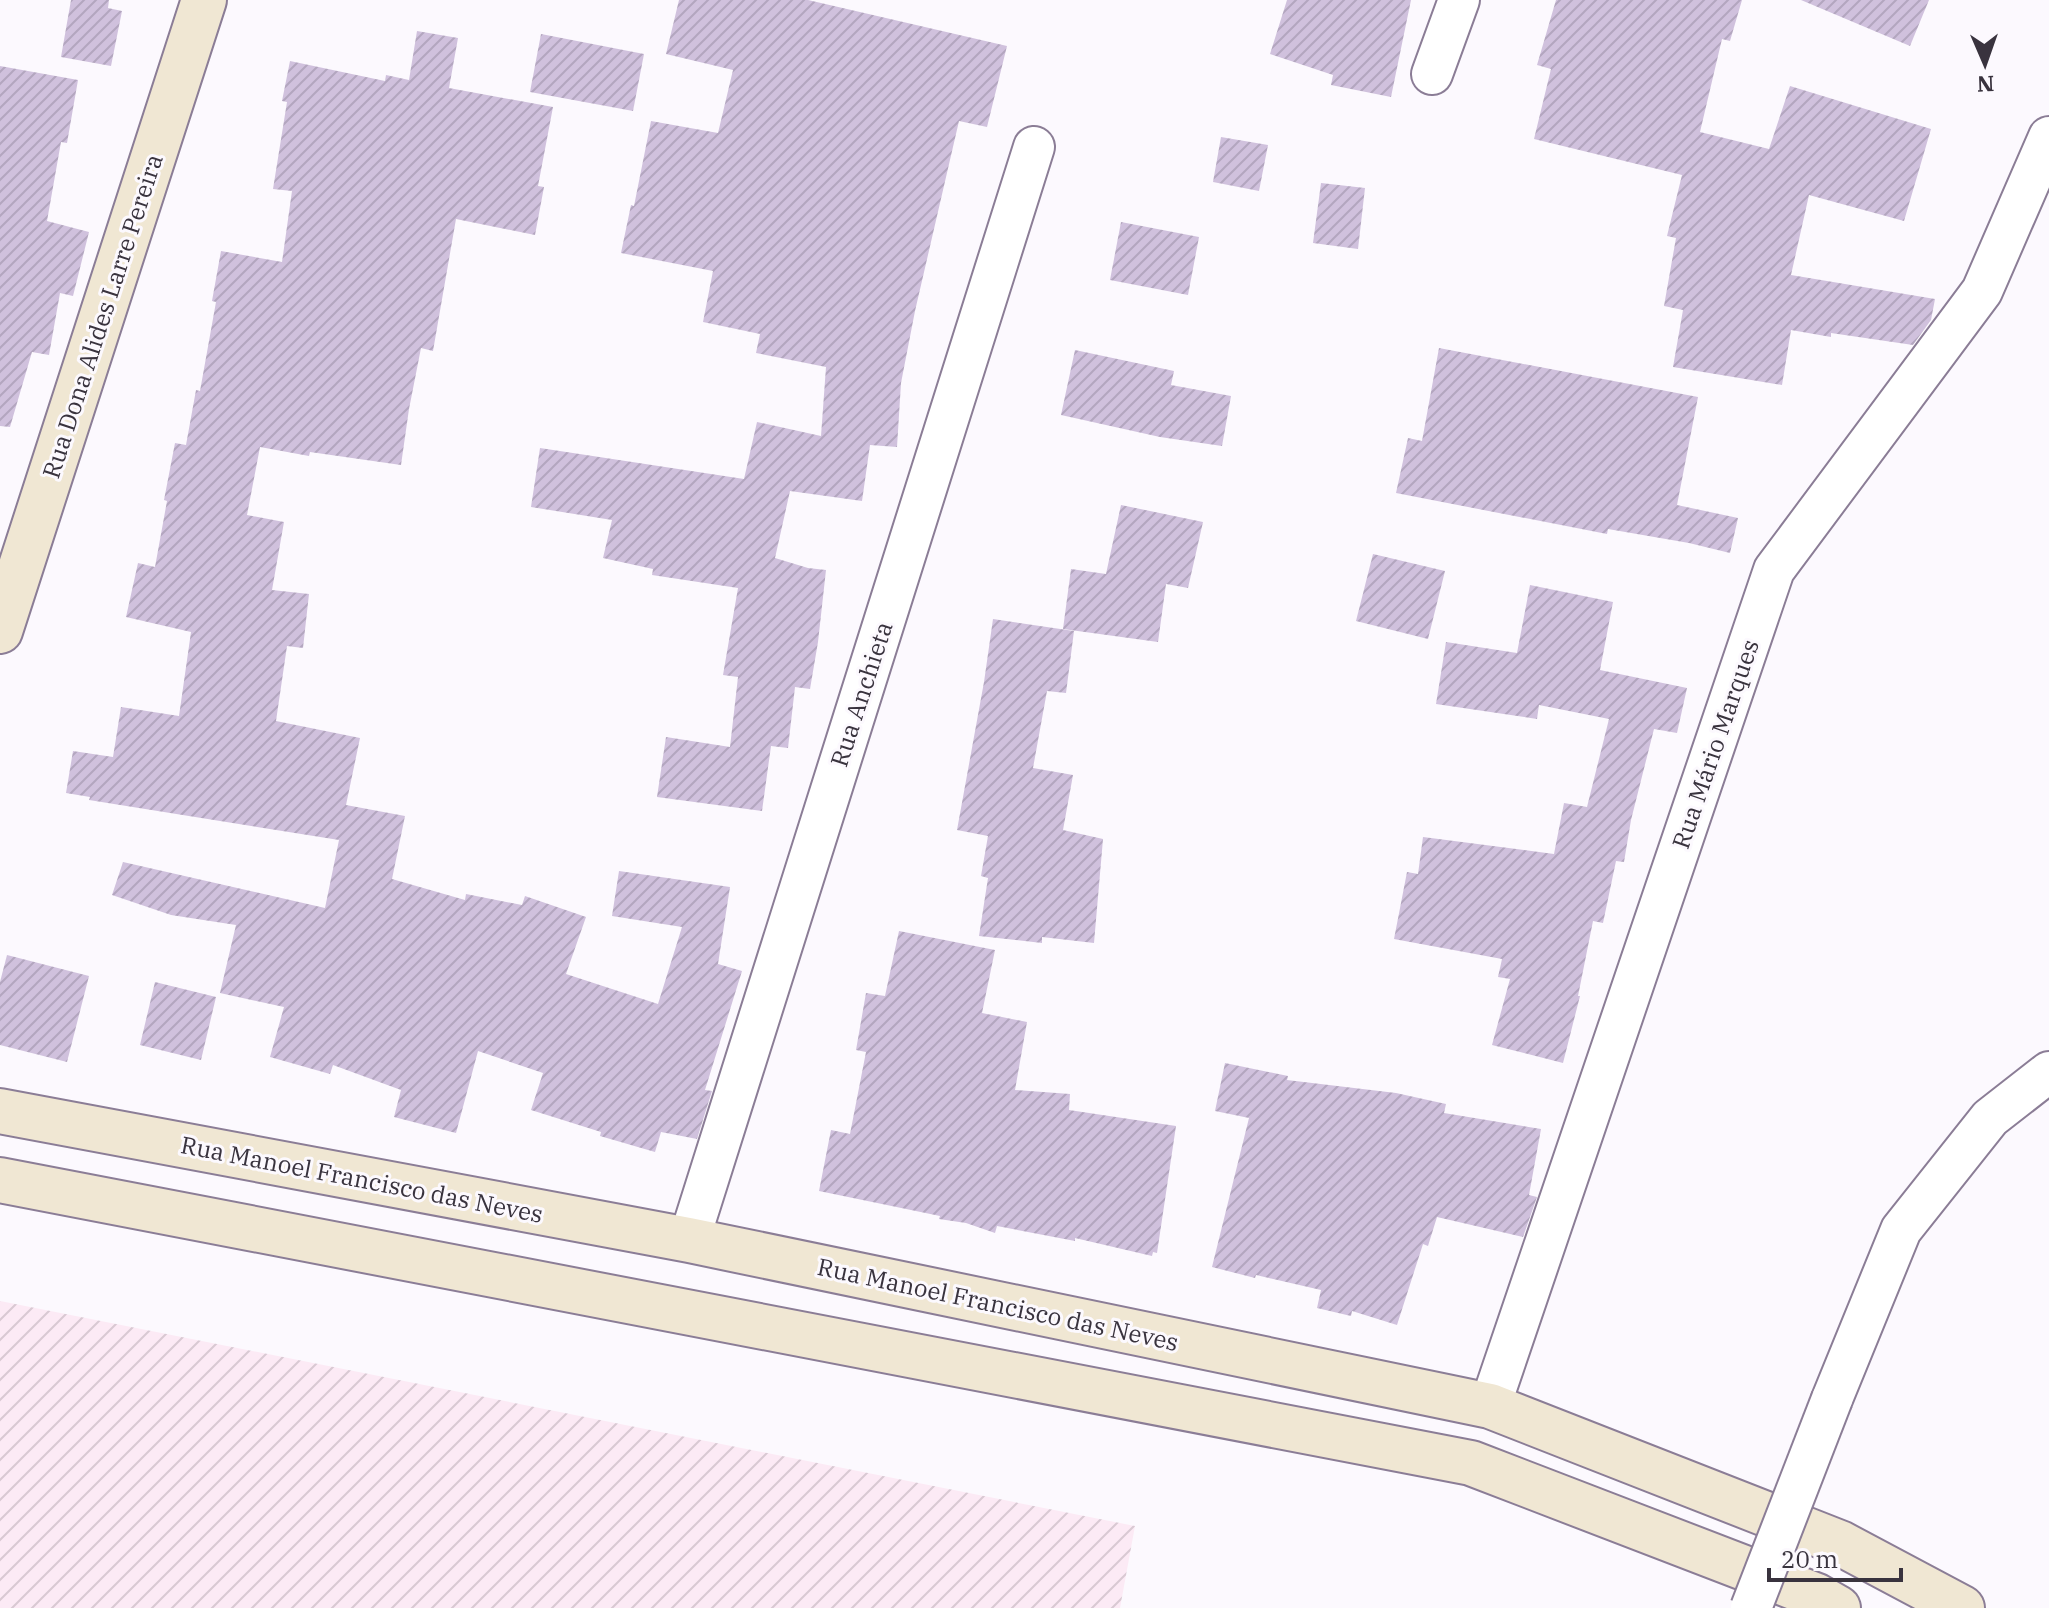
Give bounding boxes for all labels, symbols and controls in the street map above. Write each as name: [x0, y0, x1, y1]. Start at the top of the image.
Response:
north arrow: [1945, 24, 2025, 104]
text: N: [1977, 70, 1995, 99]
street label: Rua Dona Alides Larre Pereira: [34, 150, 170, 482]
street label: Rua Anchieta: [822, 617, 900, 771]
street label: Rua Mário Marques: [1664, 635, 1766, 853]
street label: Rua Manoel Francisco das Neves: [178, 1128, 546, 1230]
street label: Rua Manoel Francisco das Neves: [815, 1250, 1181, 1358]
scale bar: [1769, 1532, 1901, 1582]
text: 20 m: [1781, 1543, 1838, 1575]

